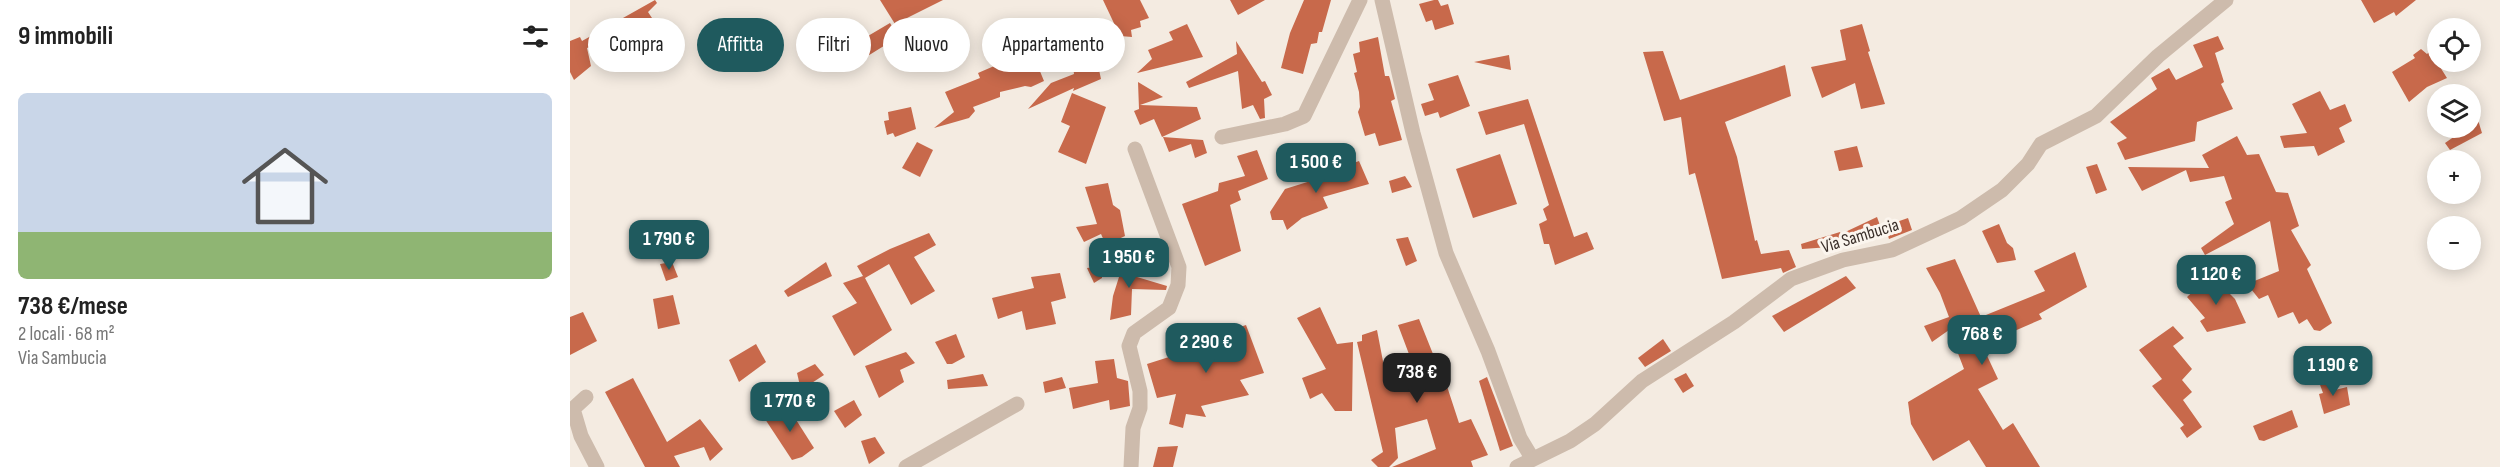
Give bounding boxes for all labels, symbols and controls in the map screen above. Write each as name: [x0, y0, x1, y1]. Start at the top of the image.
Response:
chip: Compra: [588, 18, 685, 72]
chip: Affitta: [697, 18, 784, 72]
chip: Filtri: [796, 18, 871, 72]
chip: Nuovo: [883, 18, 970, 72]
chip: Appartamento: [982, 18, 1125, 72]
map controls: [2427, 18, 2481, 270]
button: locate: [2427, 18, 2481, 72]
icon: filters: [519, 20, 552, 53]
text: 9 immobili: [18, 21, 113, 52]
button: layers: [2427, 84, 2481, 138]
icon: home: [231, 132, 339, 240]
pin: 1 500 €: [1261, 143, 1371, 194]
text: 1 500 €: [1290, 150, 1342, 174]
button: +: [2427, 150, 2481, 204]
street label: Via Sambucia: [1819, 214, 1901, 258]
button: −: [2427, 216, 2481, 270]
pin: 1 790 €: [614, 220, 724, 271]
text: 1 790 €: [643, 227, 695, 251]
pin: 1 950 €: [1074, 238, 1184, 289]
text: 1 950 €: [1103, 245, 1155, 269]
pin: 1 120 €: [2161, 255, 2271, 306]
text: 1 120 €: [2191, 262, 2241, 286]
text: 738 €/mese: [18, 291, 128, 322]
pin: 768 €: [1940, 315, 2024, 366]
text: 2 locali · 68 m²: [18, 322, 115, 346]
text: 768 €: [1962, 322, 2002, 346]
pin: 2 290 €: [1151, 323, 1261, 374]
text: 2 290 €: [1180, 330, 1232, 354]
text: Via Sambucia: [18, 346, 107, 370]
pin: 1 190 €: [2278, 346, 2388, 397]
pin: 738 €: [1375, 353, 1459, 404]
text: 1 190 €: [2307, 353, 2359, 377]
text: 738 €: [1397, 360, 1437, 384]
pin: 1 770 €: [735, 382, 845, 433]
text: 1 770 €: [764, 389, 816, 413]

